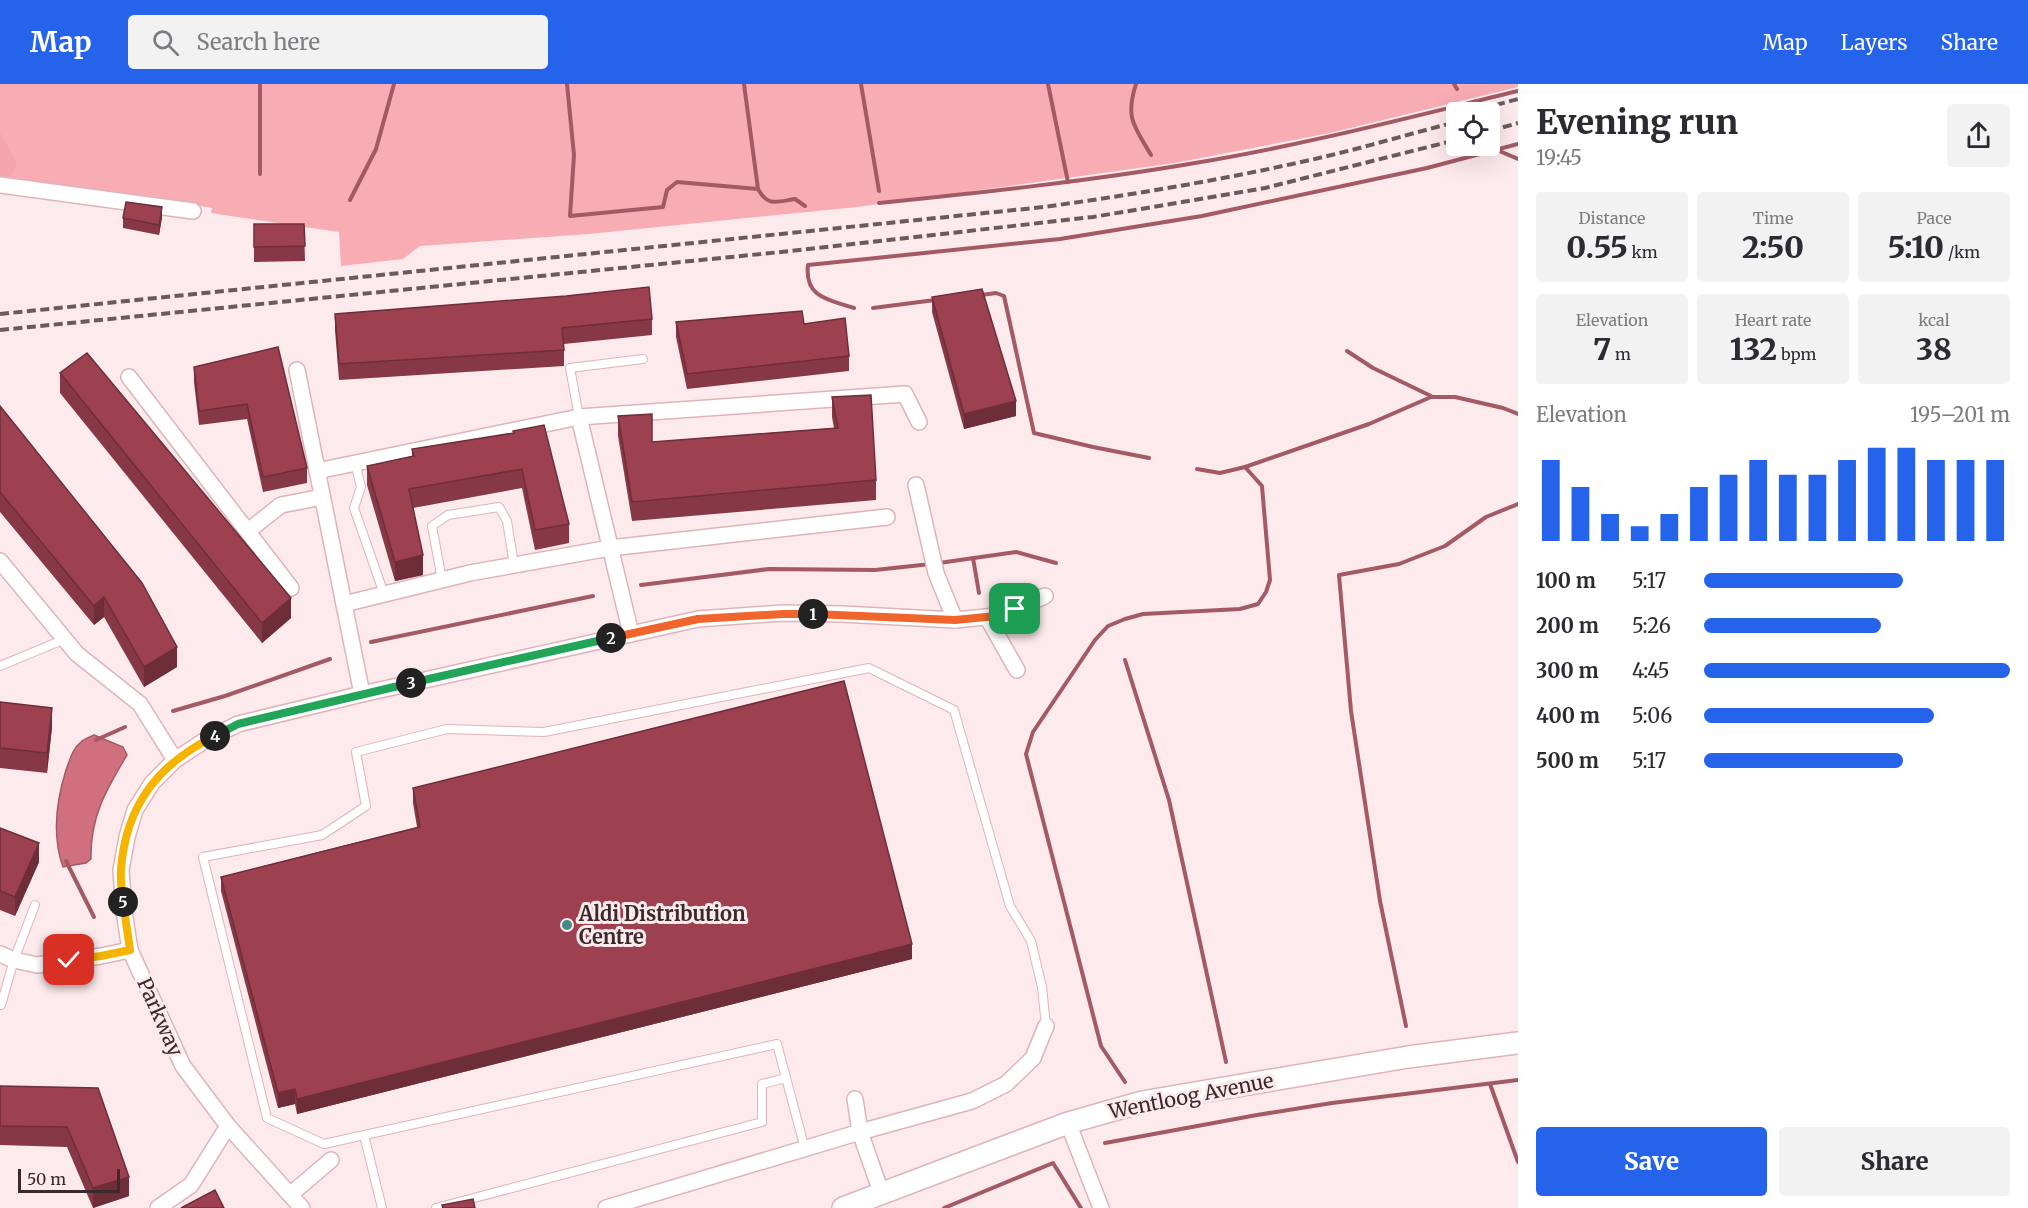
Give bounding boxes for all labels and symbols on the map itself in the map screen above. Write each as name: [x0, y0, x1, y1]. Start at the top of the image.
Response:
pin: [989, 583, 1040, 634]
pin: 1: [798, 599, 828, 629]
pin: 2: [596, 623, 626, 653]
pin: 3: [396, 668, 426, 698]
pin: 4: [200, 721, 230, 751]
pin: 5: [108, 887, 138, 917]
place label: Aldi Distribution Centre: [578, 901, 746, 949]
marker: Aldi Distribution Centre: [560, 918, 574, 932]
pin: [43, 934, 94, 985]
street label: Parkway: [132, 974, 189, 1060]
street label: Wentloog Avenue: [1105, 1067, 1275, 1124]
scale bar: [18, 1166, 120, 1194]

